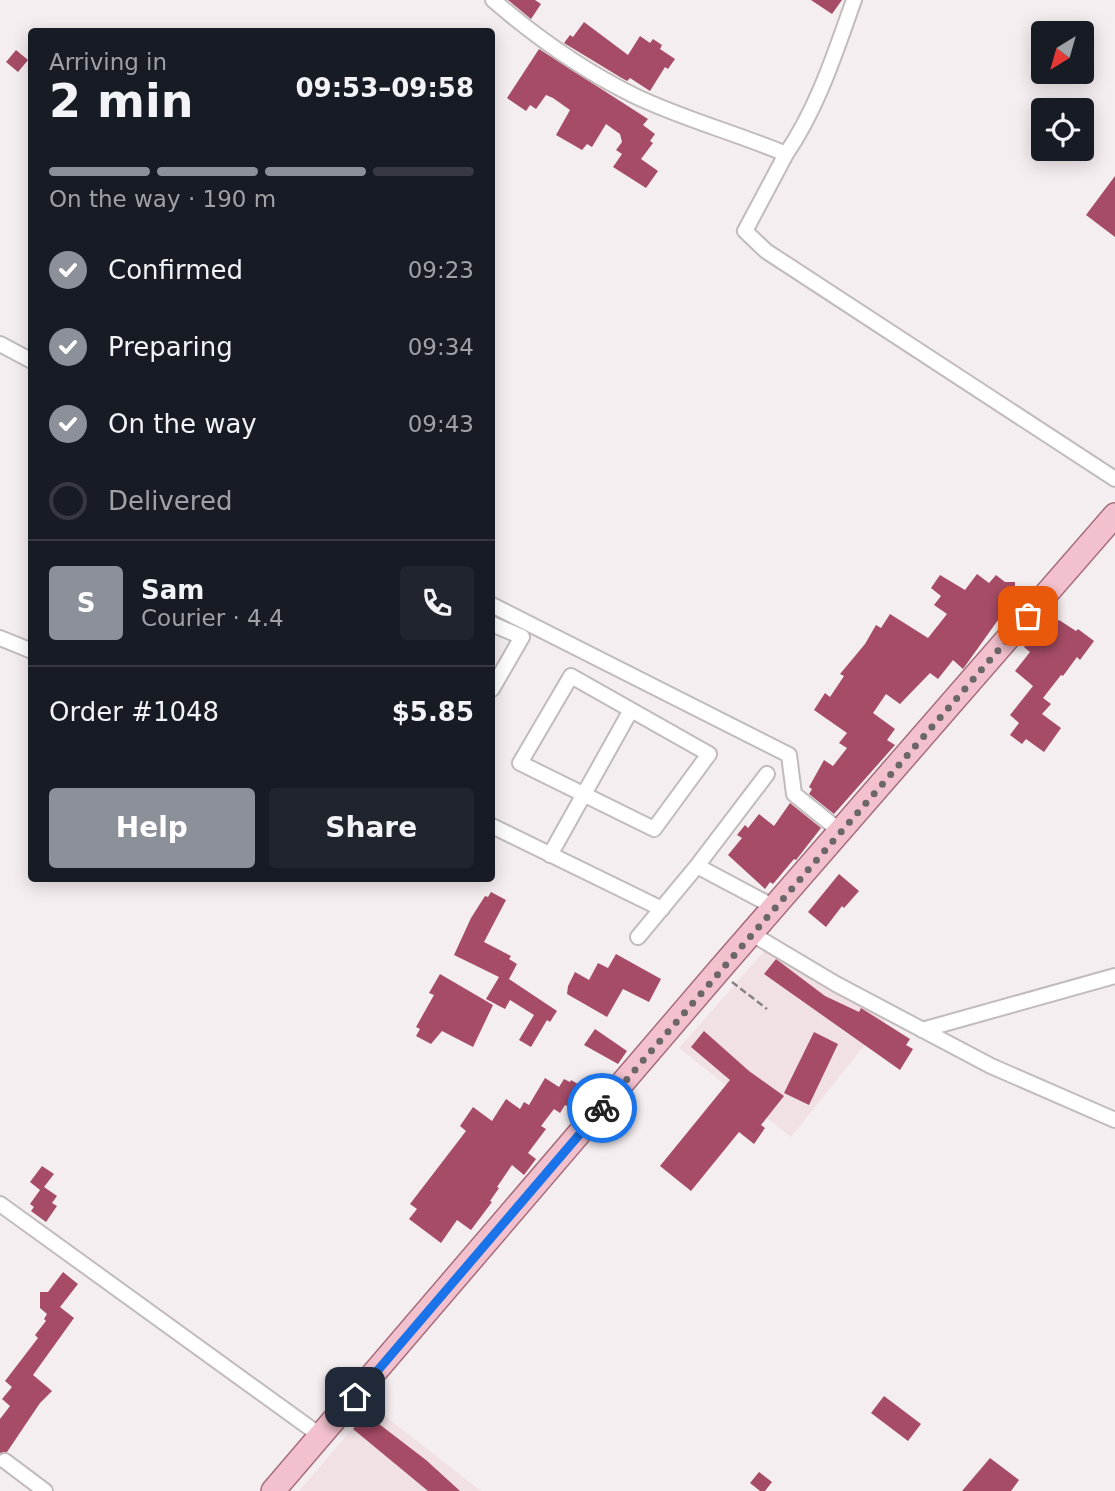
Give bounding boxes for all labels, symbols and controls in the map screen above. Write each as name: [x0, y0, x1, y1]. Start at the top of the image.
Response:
north arrow: [1031, 21, 1094, 84]
map controls: [1031, 21, 1094, 161]
text: Arriving in: [49, 49, 167, 75]
text: 09:53–09:58: [295, 73, 474, 103]
text: 2 min: [49, 74, 193, 128]
button: locate: [1031, 98, 1094, 161]
text: On the way · 190 m: [49, 186, 276, 212]
icon: check: [49, 251, 87, 289]
text: Confirmed: [108, 255, 243, 285]
text: 09:23: [408, 257, 474, 283]
icon: check: [49, 328, 87, 366]
text: Preparing: [108, 332, 233, 362]
text: 09:34: [408, 334, 474, 360]
icon: check: [49, 405, 87, 443]
text: On the way: [108, 409, 257, 439]
text: 09:43: [408, 411, 474, 437]
text: Delivered: [108, 486, 232, 516]
button: phone: [400, 566, 474, 640]
text: Sam: [141, 575, 204, 605]
pin: [998, 586, 1058, 646]
text: S: [77, 588, 95, 618]
icon: bag: [1009, 597, 1047, 635]
text: Courier · 4.4: [141, 605, 284, 631]
text: Order #1048: [49, 697, 219, 727]
text: $5.85: [392, 697, 474, 727]
button: Help: [49, 788, 255, 868]
button: Share: [269, 788, 474, 868]
courier: [567, 1073, 637, 1143]
icon: bike: [583, 1089, 621, 1127]
pin: [325, 1367, 385, 1427]
icon: home: [336, 1378, 374, 1416]

